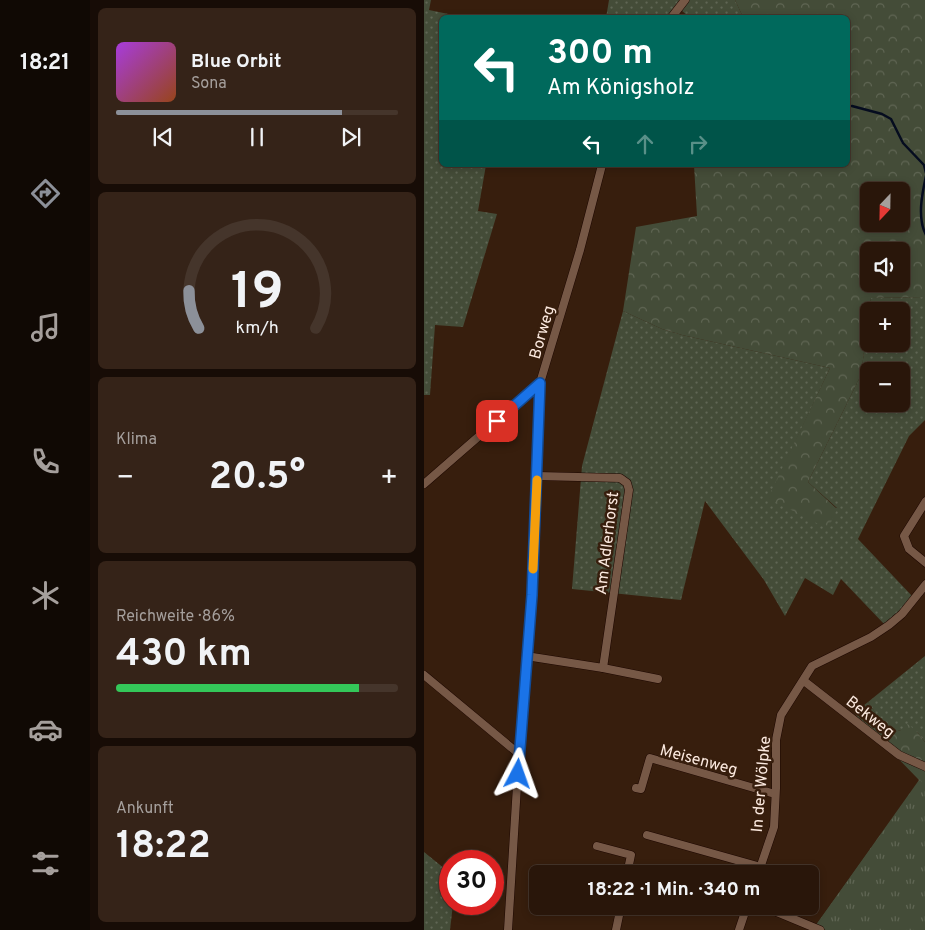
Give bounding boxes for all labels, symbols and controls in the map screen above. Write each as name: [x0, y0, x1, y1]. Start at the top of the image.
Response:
text: 300 m: [547, 32, 653, 76]
icon: left: [464, 35, 529, 100]
text: 18:21: [20, 50, 70, 77]
text: Blue Orbit: [191, 50, 281, 74]
text: Sona: [191, 74, 227, 94]
text: Am Königsholz: [547, 75, 695, 102]
icon: previous: [149, 123, 177, 151]
icon: pause: [243, 123, 271, 151]
icon: next: [337, 123, 365, 151]
icon: left: [578, 130, 606, 158]
icon: ahead: [631, 130, 659, 158]
icon: right: [684, 130, 712, 158]
icon: directions: [28, 176, 63, 211]
north arrow: [860, 182, 910, 232]
map controls: [860, 182, 910, 412]
button: sound: [860, 242, 910, 292]
text: 19: [231, 261, 283, 327]
button: +: [860, 302, 910, 352]
street label: Borweg: [526, 303, 560, 362]
icon: music: [28, 310, 63, 345]
text: km/h: [235, 317, 279, 340]
button: −: [860, 362, 910, 412]
pin: [476, 400, 518, 442]
icon: arrive: [483, 407, 511, 435]
text: Klima: [116, 430, 157, 450]
icon: phone: [28, 444, 63, 479]
text: 20.5°: [209, 454, 305, 503]
text: −: [116, 461, 134, 497]
text: +: [380, 461, 398, 497]
street label: Am Adlerhorst: [592, 490, 624, 596]
icon: climate: [28, 578, 63, 613]
text: Reichweite · 86%: [116, 607, 235, 627]
text: 430 km: [116, 631, 252, 680]
street label: Bekweg: [841, 692, 898, 743]
icon: car: [28, 712, 63, 747]
street label: In der Wölpke: [748, 735, 776, 833]
street label: Meisenweg: [657, 741, 740, 781]
position arrow: [491, 747, 543, 799]
text: Ankunft: [116, 799, 174, 819]
text: 18:22: [116, 823, 211, 872]
icon: filters: [28, 846, 63, 881]
speed limit sign: 30: [439, 850, 504, 915]
text: 18:22 · 1 Min. · 340 m: [587, 878, 761, 902]

